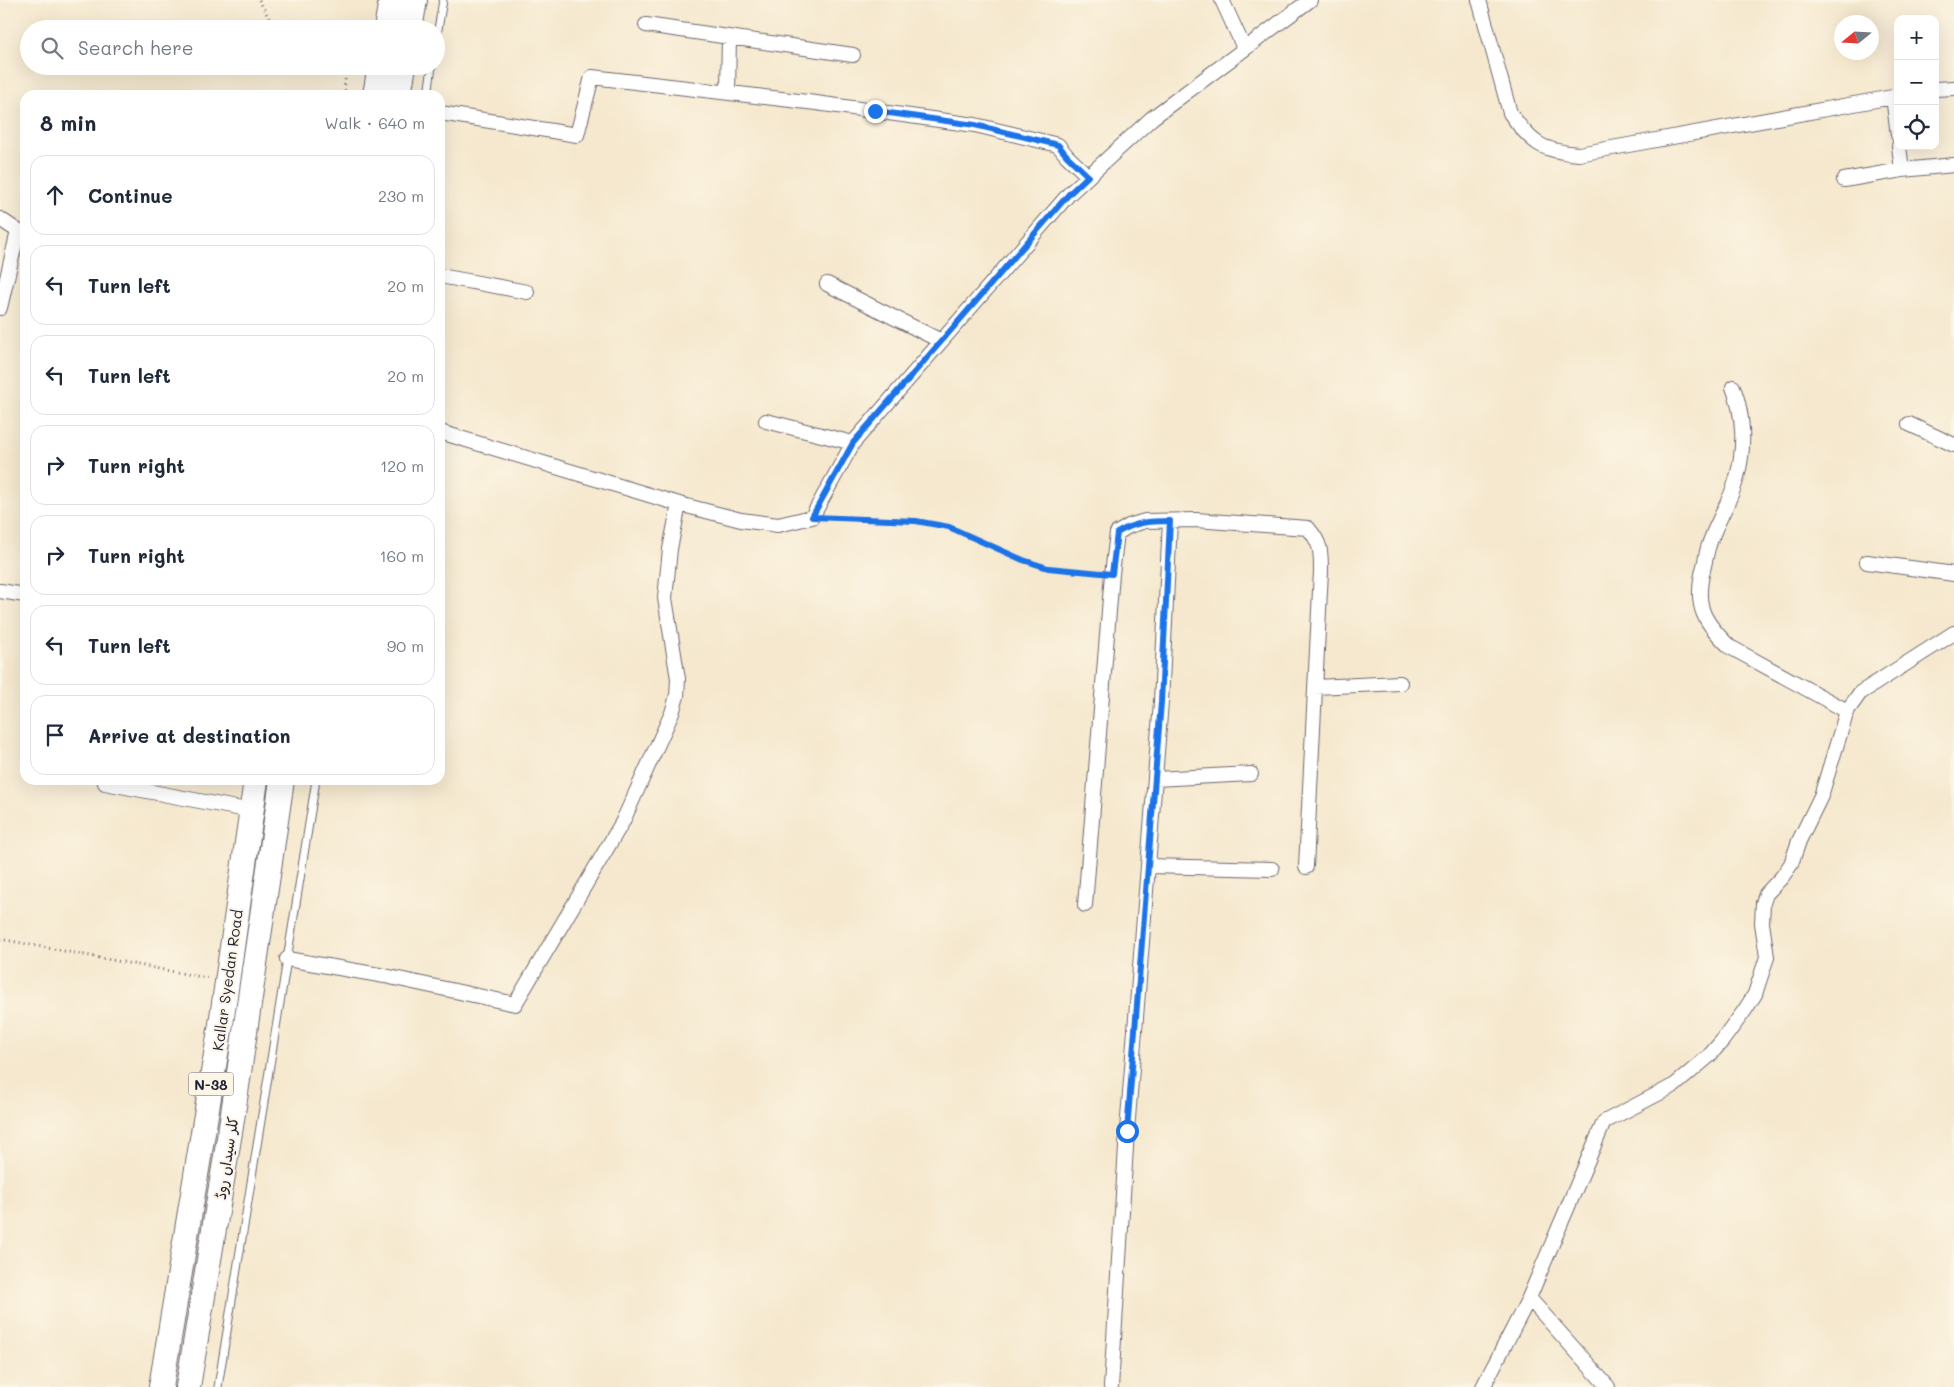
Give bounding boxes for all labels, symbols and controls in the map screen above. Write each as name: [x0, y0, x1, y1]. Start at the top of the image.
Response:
north arrow: [1834, 15, 1879, 60]
map controls: [1894, 15, 1939, 150]
button: +: [1894, 15, 1939, 60]
search box: [20, 20, 445, 75]
icon: search: [38, 34, 66, 62]
text: Search here: [78, 35, 194, 60]
button: −: [1894, 60, 1939, 105]
route end: [864, 100, 887, 123]
button: locate: [1894, 105, 1939, 150]
text: 8 min: [40, 109, 96, 136]
text: Walk · 640 m: [324, 112, 425, 133]
icon: ahead: [41, 181, 69, 209]
text: Continue: [88, 183, 173, 208]
text: 230 m: [378, 185, 424, 206]
icon: left: [41, 271, 69, 299]
text: Turn left: [88, 273, 171, 298]
text: 20 m: [387, 275, 424, 296]
icon: left: [41, 361, 69, 389]
text: Turn left: [88, 363, 171, 388]
text: 20 m: [387, 365, 424, 386]
icon: right: [41, 451, 69, 479]
text: Turn right: [88, 453, 185, 478]
text: 120 m: [380, 455, 424, 476]
icon: right: [41, 541, 69, 569]
text: Turn right: [88, 543, 185, 568]
text: 160 m: [379, 545, 424, 566]
icon: left: [41, 631, 69, 659]
text: Turn left: [88, 633, 171, 658]
text: 90 m: [387, 635, 424, 656]
icon: arrive: [41, 721, 69, 749]
text: Arrive at destination: [88, 723, 291, 748]
street label: Kallar Syedan Road: [207, 908, 247, 1052]
road number: N-38: [188, 1072, 234, 1096]
street label: کلر سیداں روڈ: [210, 1115, 242, 1201]
route start: [1116, 1120, 1139, 1143]

